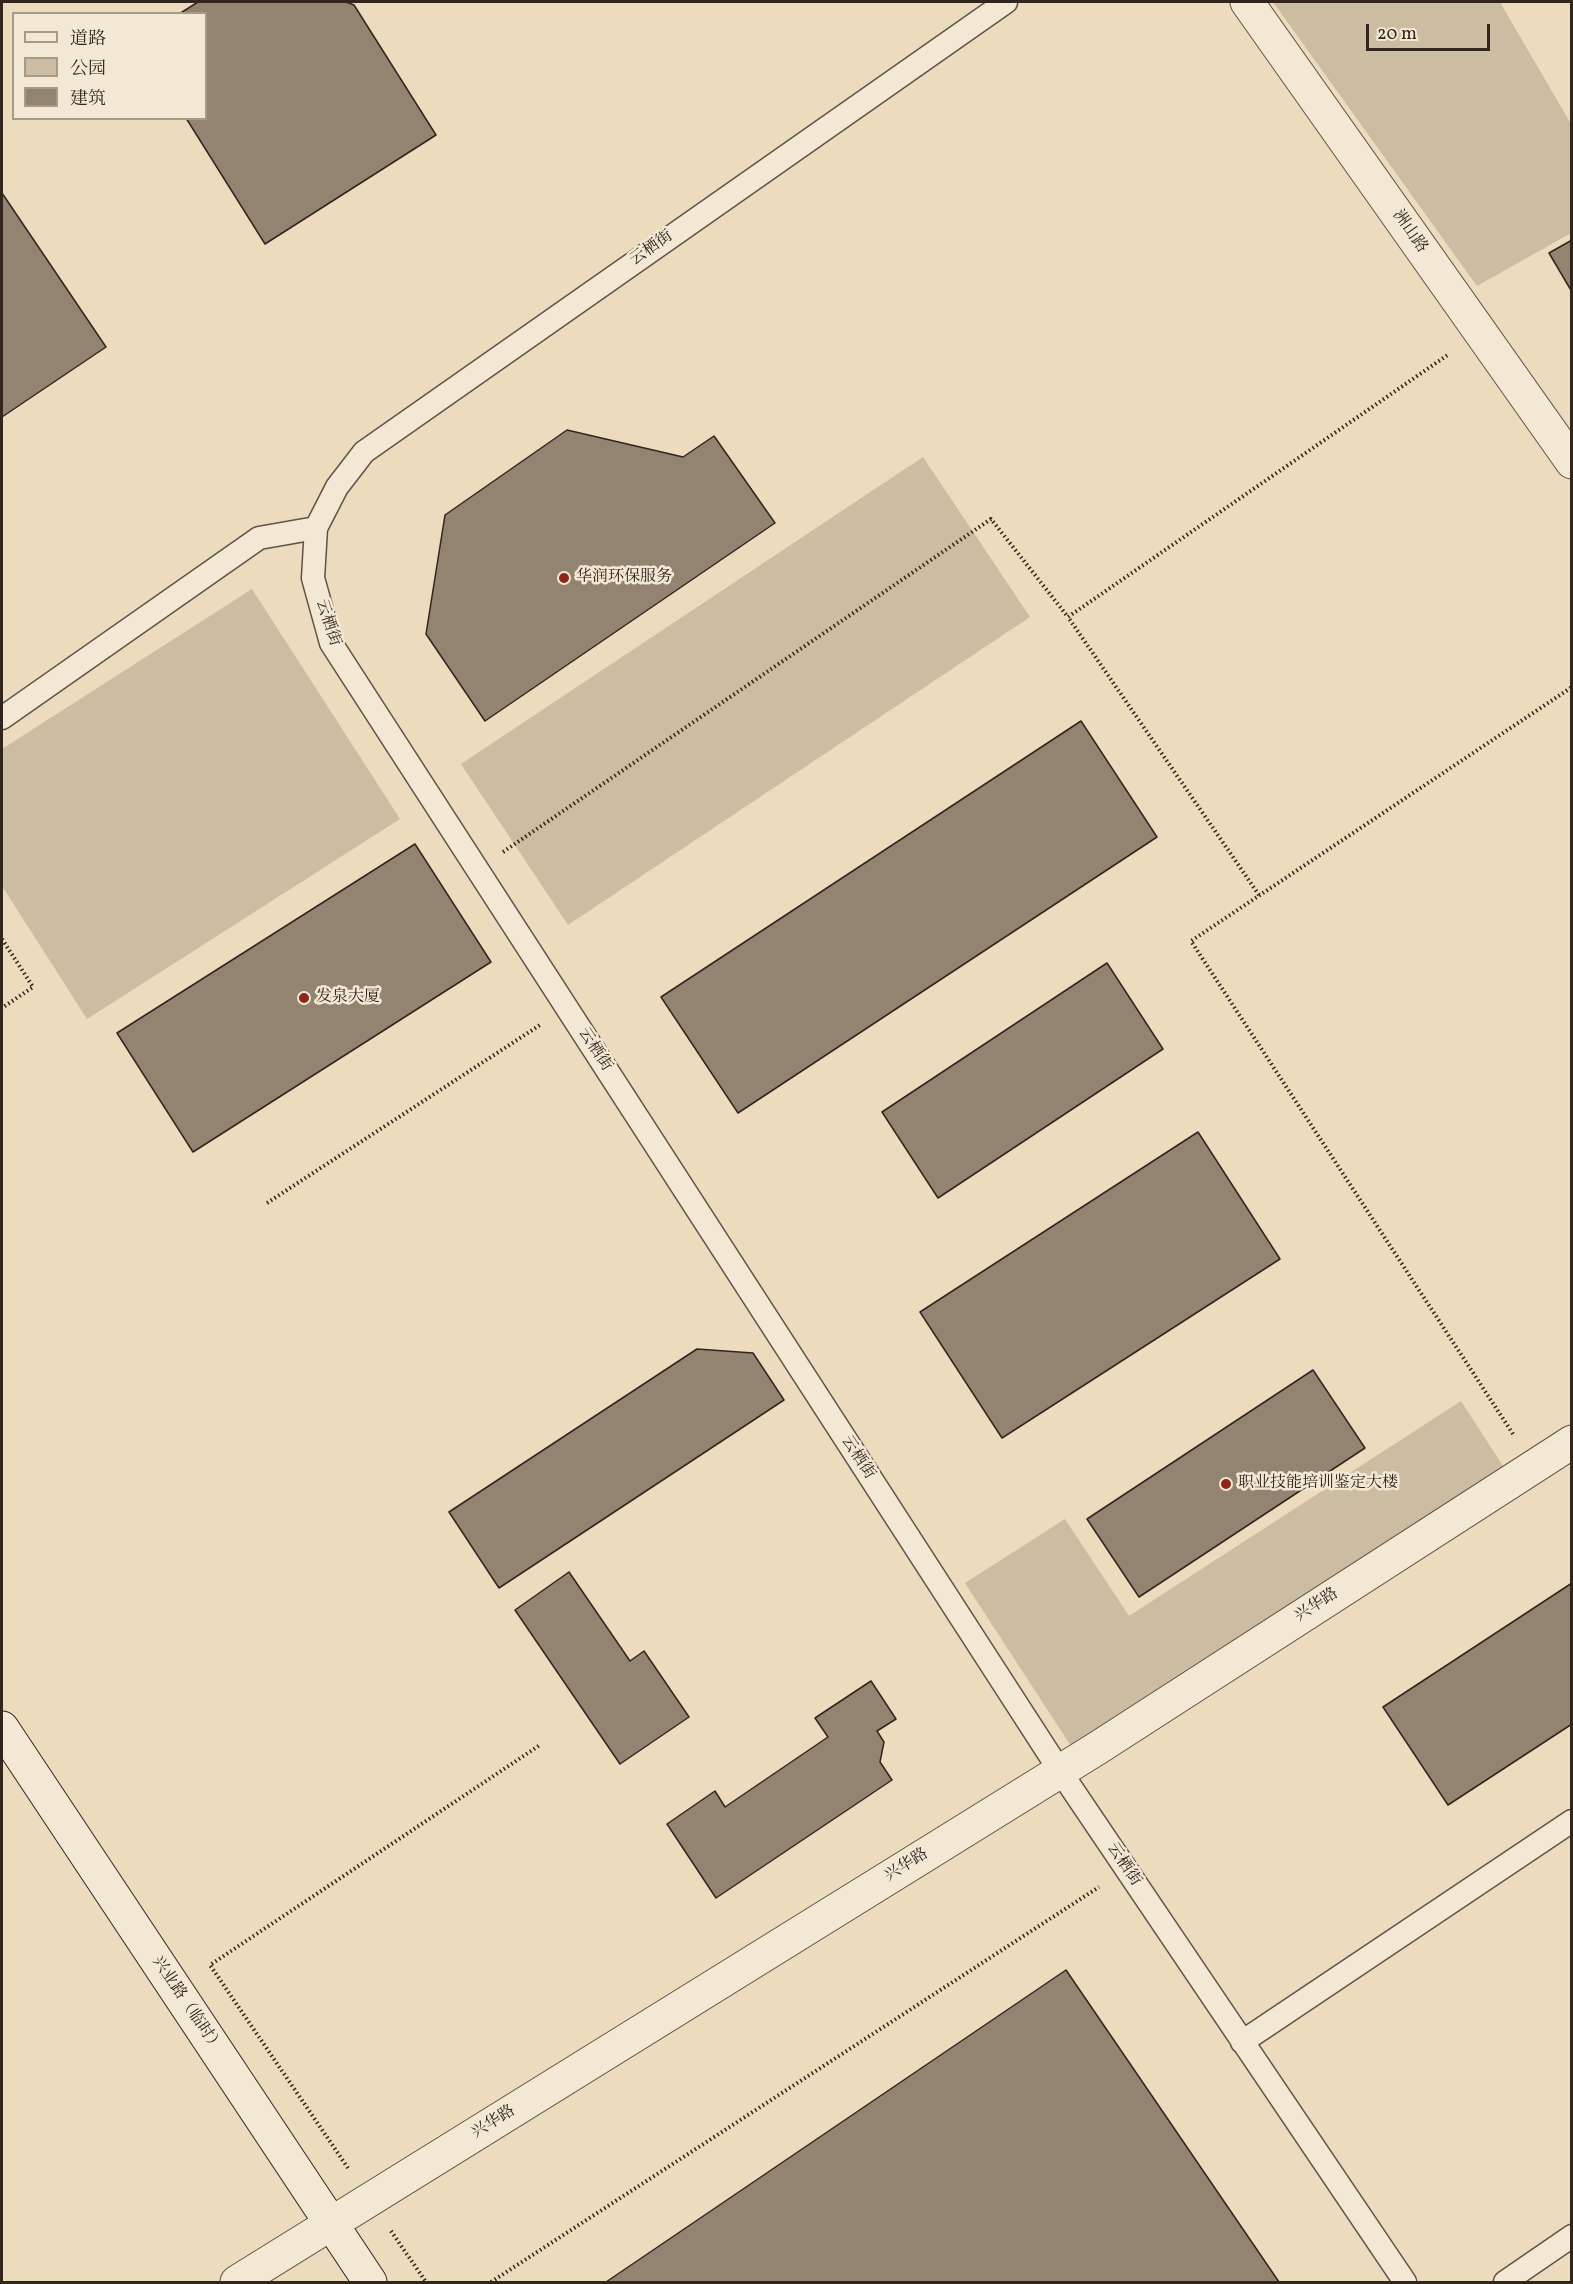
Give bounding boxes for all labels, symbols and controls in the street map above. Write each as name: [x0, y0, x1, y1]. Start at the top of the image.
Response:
legend: [12, 12, 207, 120]
scale bar: [1369, 12, 1494, 50]
text: 20 m: [1377, 22, 1417, 47]
text: 道路: [70, 27, 106, 52]
text: 公园: [70, 57, 106, 82]
text: 建筑: [70, 87, 106, 112]
street label: 洲山路: [1387, 207, 1431, 257]
street label: 云栖街: [627, 227, 677, 271]
place label: 华润环保服务: [576, 568, 672, 588]
marker: 华润环保服务: [557, 571, 571, 585]
street label: 云栖街: [310, 597, 344, 649]
place label: 发泉大厦: [316, 988, 380, 1008]
marker: 发泉大厦: [297, 991, 311, 1005]
street label: 云栖街: [573, 1025, 615, 1075]
street label: 云栖街: [836, 1433, 878, 1483]
place label: 职业技能培训鉴定大楼: [1238, 1474, 1398, 1494]
marker: 职业技能培训鉴定大楼: [1219, 1477, 1233, 1491]
street label: 兴华路: [1292, 1585, 1342, 1627]
street label: 云栖街: [1102, 1840, 1144, 1890]
street label: 兴华路: [882, 1845, 932, 1887]
street label: 兴业路（临时）: [147, 1953, 225, 2057]
street label: 兴华路: [469, 2102, 519, 2144]

